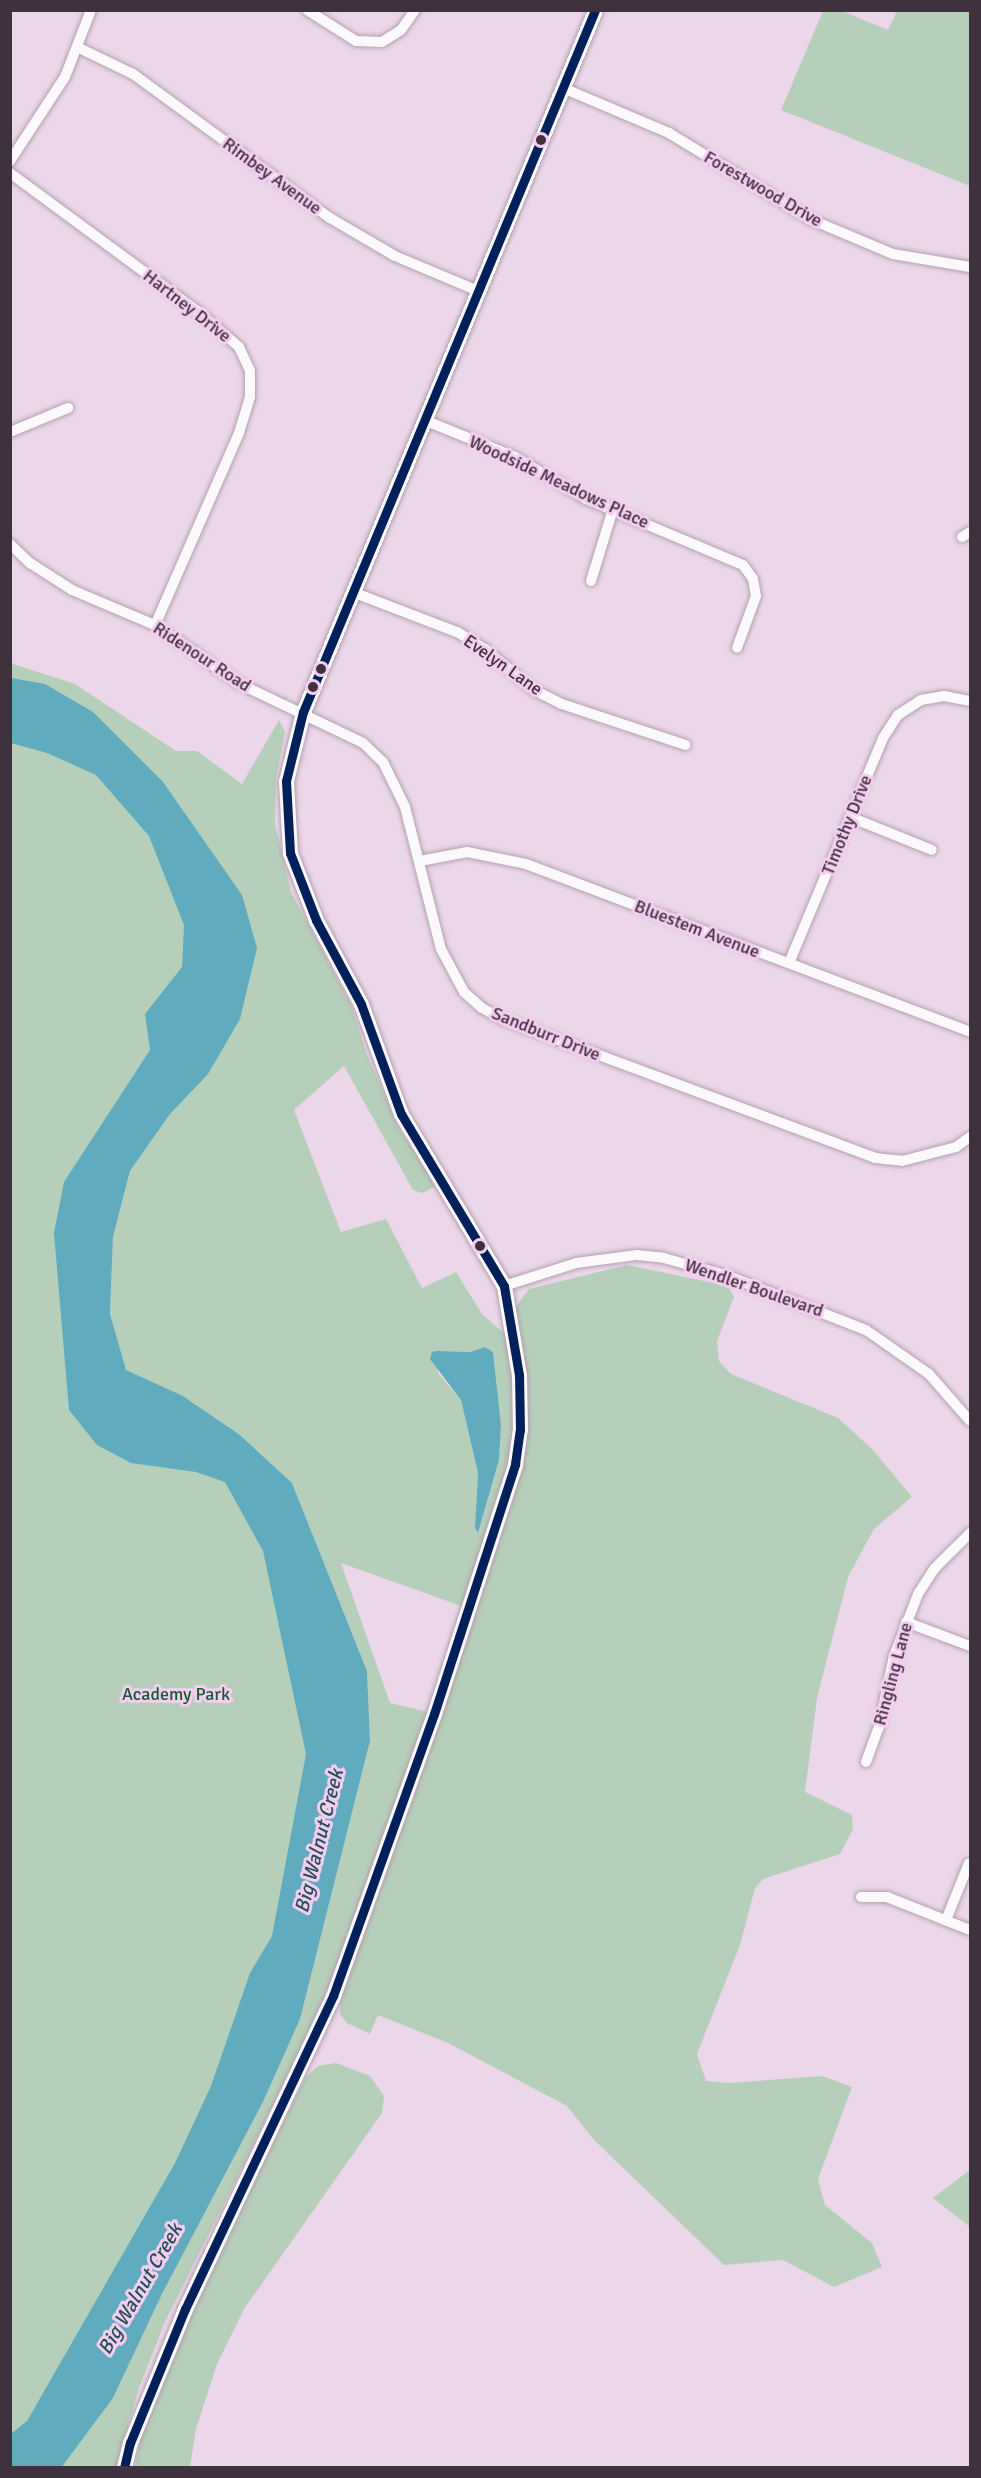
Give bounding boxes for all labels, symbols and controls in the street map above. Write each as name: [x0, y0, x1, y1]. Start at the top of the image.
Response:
street label: Rimbey Avenue: [218, 133, 326, 219]
unlabelled marker: [535, 134, 547, 146]
street label: Forestwood Drive: [700, 146, 826, 232]
street label: Hartney Drive: [139, 265, 235, 347]
street label: Woodside Meadows Place: [465, 431, 653, 533]
street label: Ridenour Road: [149, 617, 255, 697]
street label: Evelyn Lane: [459, 630, 547, 700]
unlabelled marker: [315, 663, 327, 675]
unlabelled marker: [307, 681, 319, 693]
street label: Timothy Drive: [817, 772, 877, 878]
street label: Bluestem Avenue: [631, 895, 763, 963]
street label: Sandburr Drive: [489, 1002, 603, 1066]
unlabelled marker: [474, 1240, 486, 1252]
street label: Wendler Boulevard: [682, 1254, 826, 1322]
street label: Ringling Lane: [869, 1620, 917, 1728]
park label: Academy Park: [122, 1683, 230, 1705]
water label: Big Walnut Creek: [290, 1767, 348, 1915]
water label: Big Walnut Creek: [93, 2219, 187, 2359]

